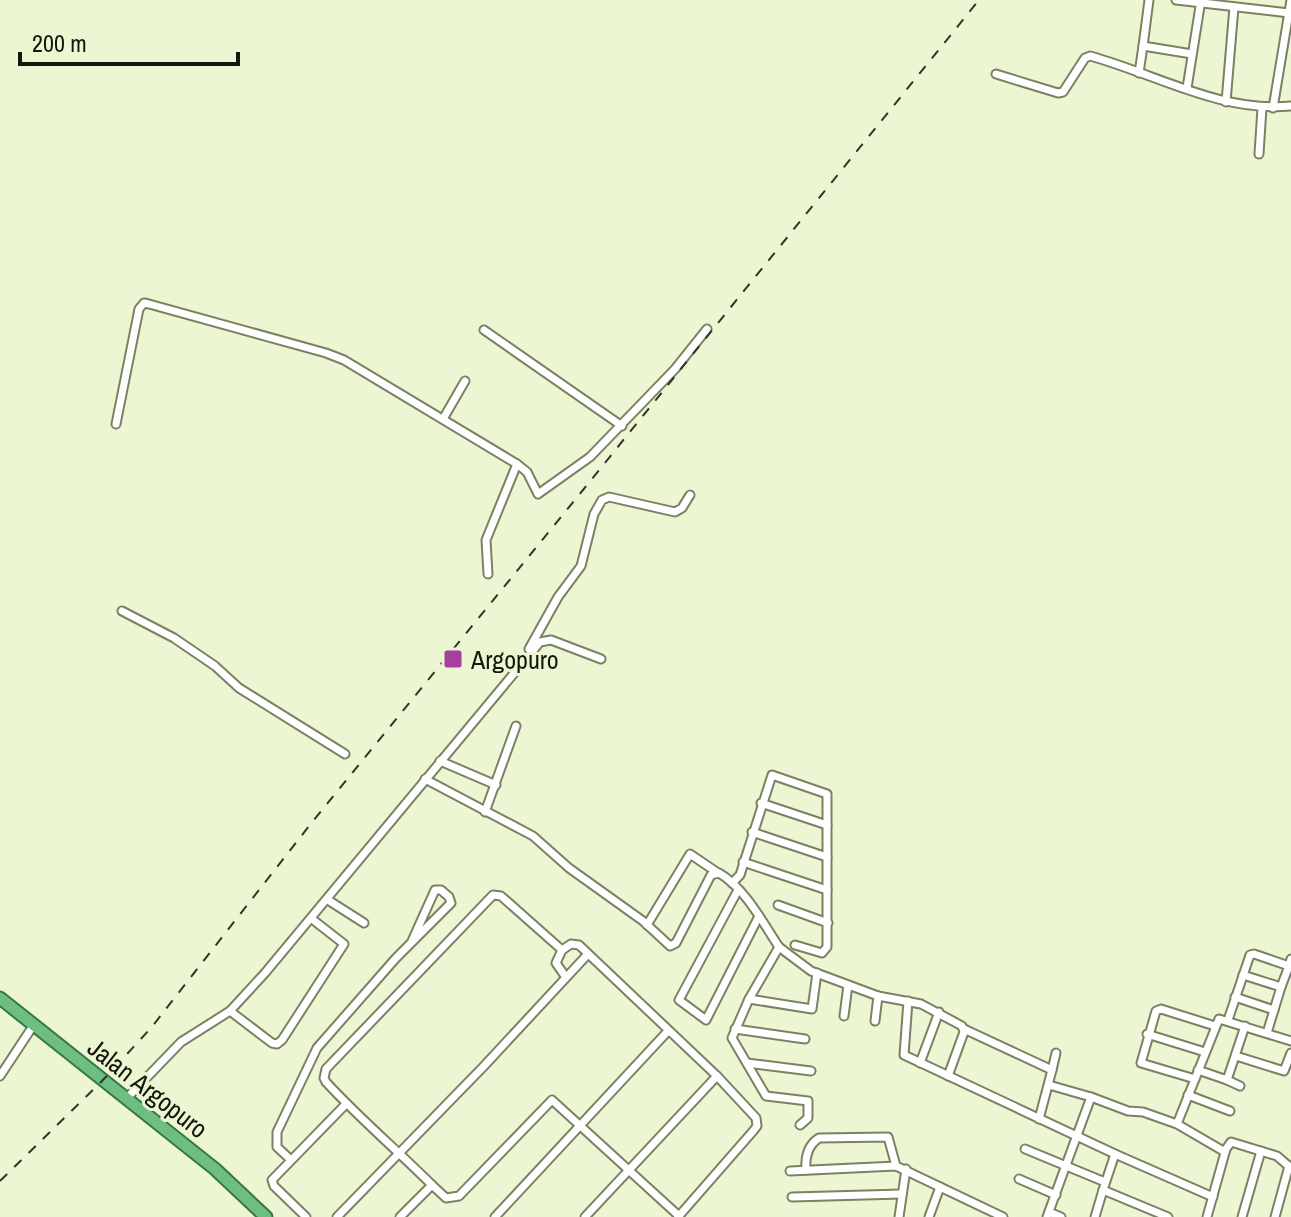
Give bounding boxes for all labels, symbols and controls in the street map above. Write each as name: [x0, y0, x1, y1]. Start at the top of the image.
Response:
scale bar: [20, 16, 238, 66]
text: 200 m: [32, 27, 87, 59]
place label: Argopuro: [470, 642, 559, 677]
marker: Argopuro: [442, 648, 464, 670]
street label: Jalan Argopuro: [81, 1030, 215, 1146]

